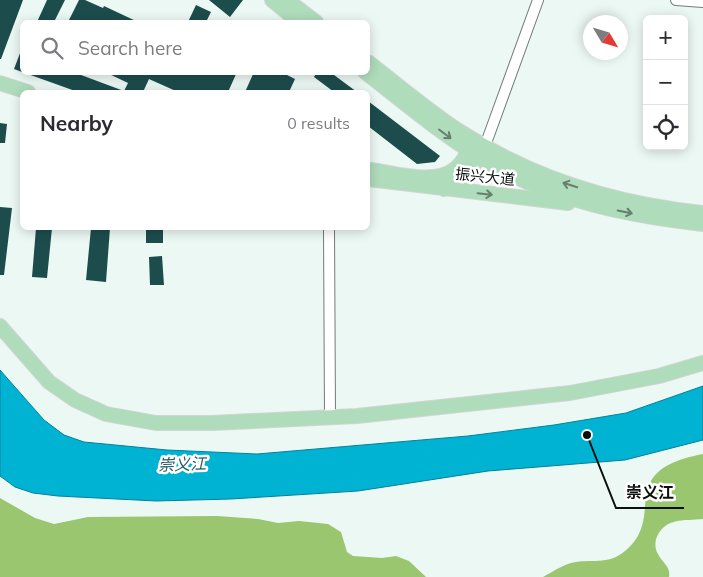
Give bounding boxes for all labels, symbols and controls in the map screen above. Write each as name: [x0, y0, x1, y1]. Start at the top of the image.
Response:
north arrow: [583, 15, 628, 60]
map controls: [643, 15, 688, 150]
button: +: [643, 15, 688, 60]
search box: [20, 20, 370, 75]
icon: search: [38, 34, 66, 62]
text: Search here: [78, 36, 182, 60]
button: −: [643, 60, 688, 105]
button: locate: [643, 105, 688, 150]
text: Nearby: [40, 110, 113, 136]
text: 0 results: [287, 113, 350, 133]
one-way arrow: [438, 129, 451, 140]
street label: 振兴大道: [454, 164, 516, 189]
one-way arrow: [562, 180, 578, 190]
one-way arrow: [477, 189, 493, 199]
one-way arrow: [616, 207, 632, 217]
water label: 崇义江: [158, 453, 208, 475]
callout: 崇义江: [616, 477, 684, 508]
text: 崇义江: [626, 482, 674, 502]

